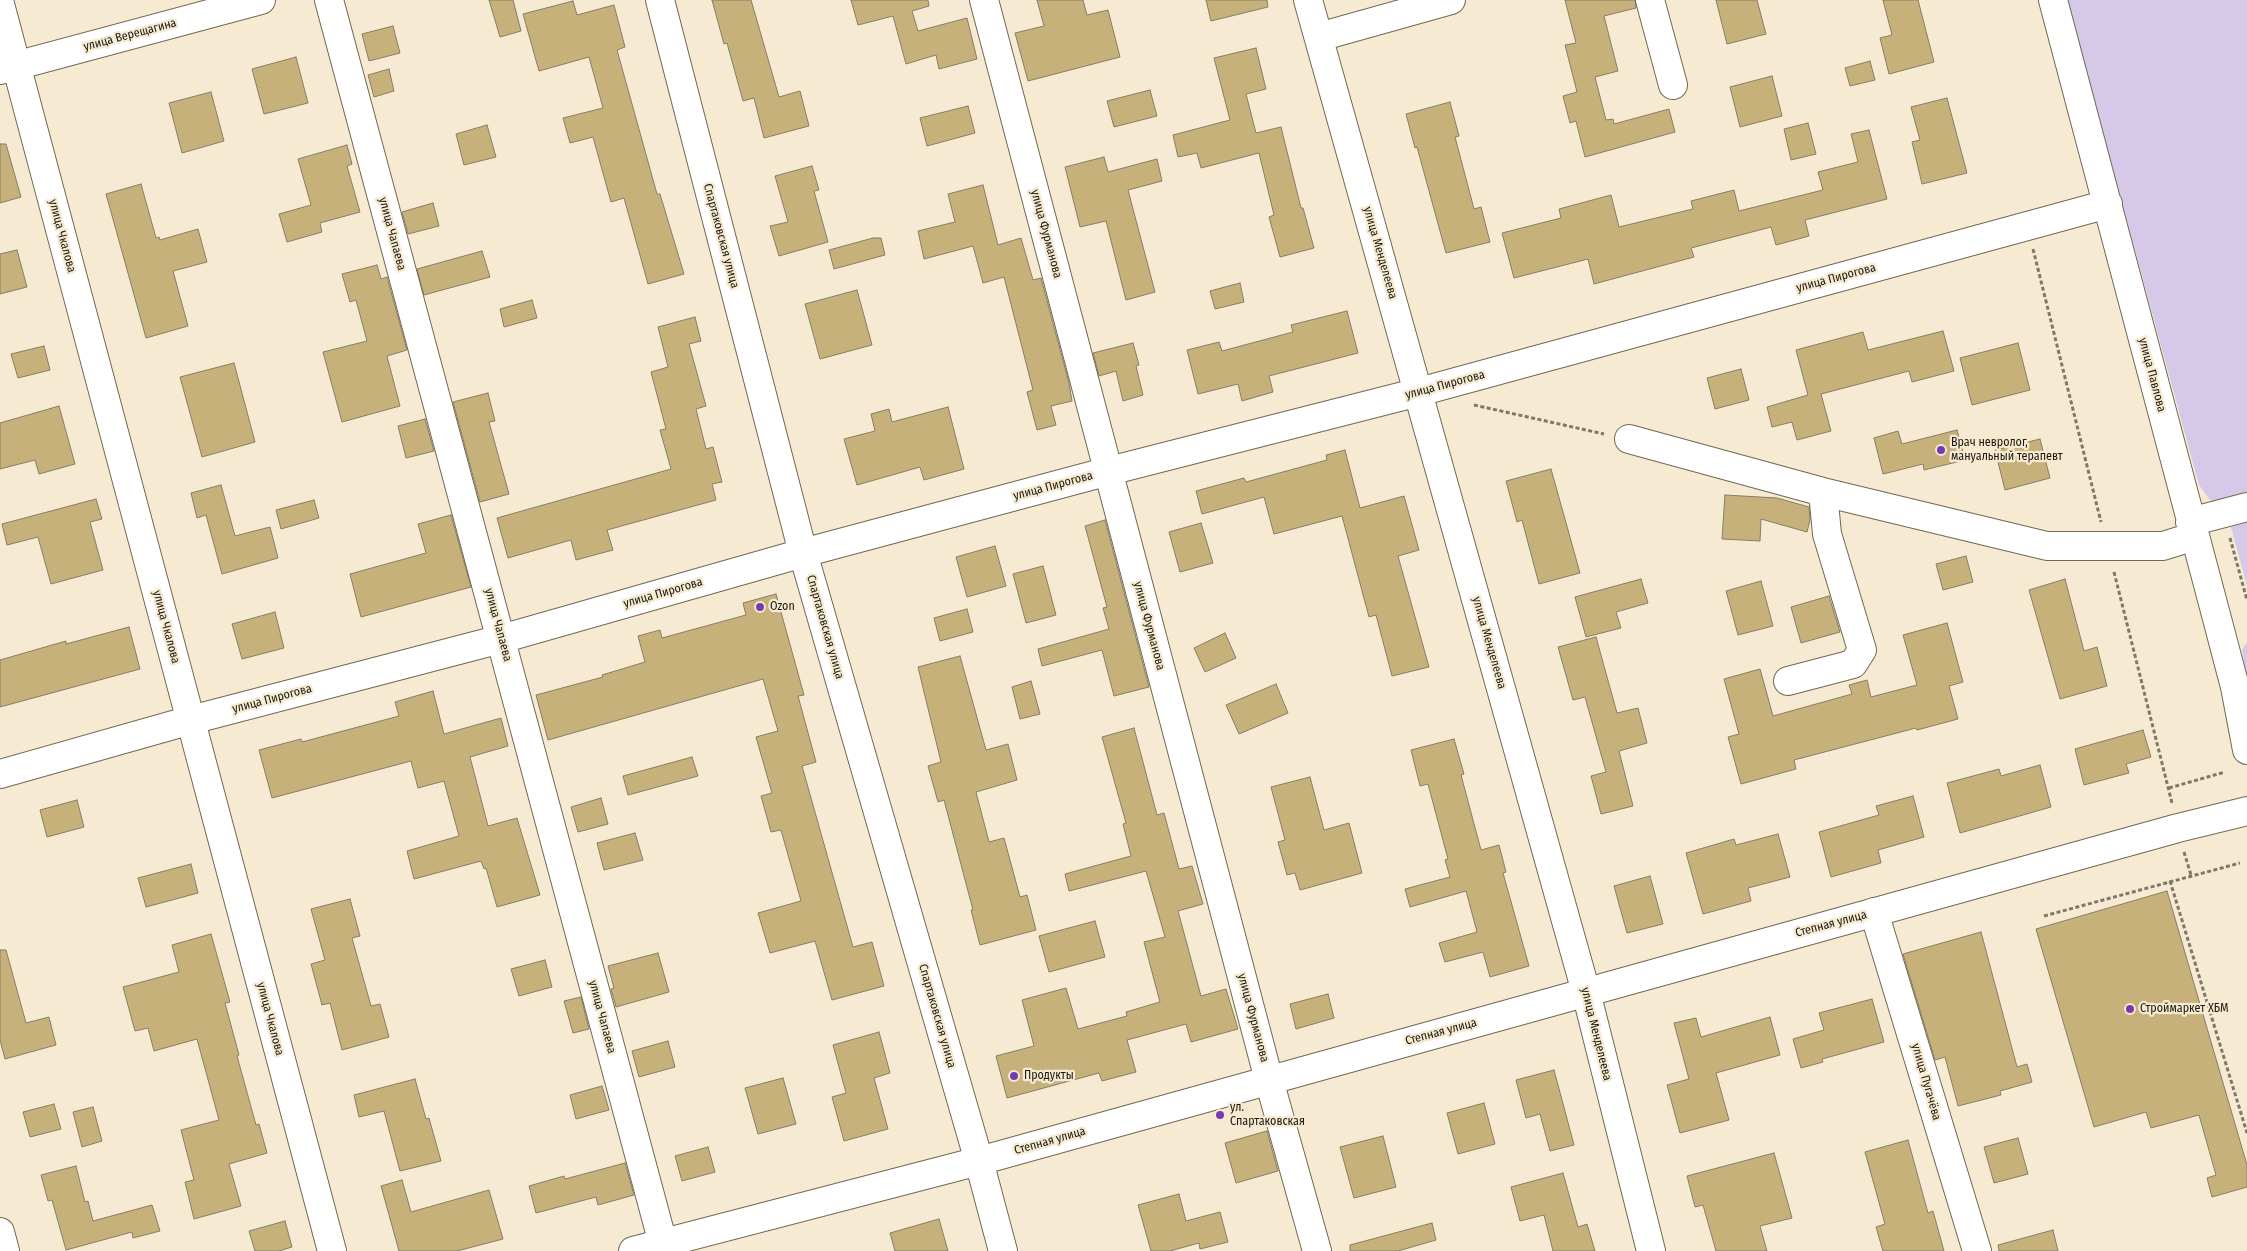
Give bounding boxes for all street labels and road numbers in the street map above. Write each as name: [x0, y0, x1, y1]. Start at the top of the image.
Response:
street label: улица Верещагина: [82, 16, 178, 54]
street label: Спартаковская улица: [700, 182, 742, 290]
street label: улица Фурманова: [1027, 188, 1065, 280]
street label: улица Чапаева: [375, 196, 409, 272]
street label: улица Чкалова: [45, 198, 79, 274]
street label: улица Менделеева: [1360, 205, 1400, 301]
street label: улица Пирогова: [1795, 260, 1877, 296]
street label: улица Павлова: [2135, 336, 2169, 414]
street label: улица Пирогова: [1404, 367, 1486, 403]
street label: улица Пирогова: [1012, 468, 1094, 504]
street label: Спартаковская улица: [803, 573, 847, 681]
street label: улица Пирогова: [622, 575, 704, 611]
street label: улица Фурманова: [1130, 580, 1168, 672]
street label: улица Чапаева: [481, 587, 515, 663]
street label: улица Чкалова: [149, 589, 183, 665]
street label: улица Менделеева: [1469, 595, 1509, 691]
street label: улица Пирогова: [231, 681, 313, 717]
street label: Степная улица: [1794, 908, 1868, 940]
street label: Спартаковская улица: [915, 962, 959, 1070]
street label: улица Фурманова: [1234, 972, 1272, 1064]
street label: улица Чапаева: [585, 979, 619, 1055]
street label: улица Чкалова: [253, 981, 287, 1057]
street label: улица Менделеева: [1577, 986, 1615, 1082]
street label: Степная улица: [1404, 1016, 1478, 1048]
street label: улица Пугачёва: [1908, 1042, 1944, 1122]
street label: Степная улица: [1013, 1124, 1087, 1158]

